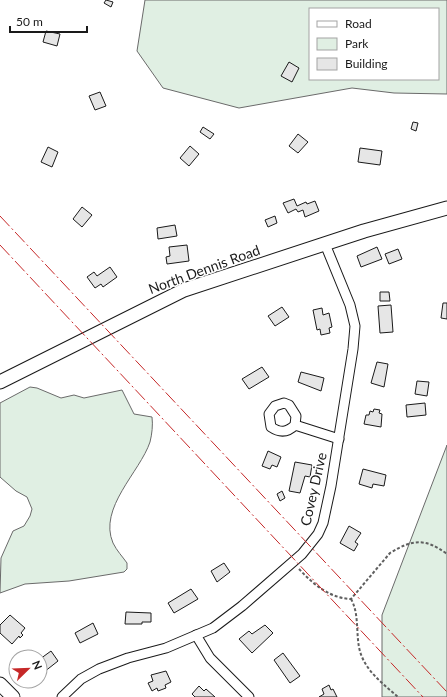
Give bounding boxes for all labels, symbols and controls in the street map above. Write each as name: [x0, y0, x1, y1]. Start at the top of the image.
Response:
scale bar: [10, 8, 87, 34]
legend: [309, 8, 439, 80]
text: 50 m: [16, 14, 43, 29]
text: Road: [345, 16, 372, 31]
text: Park: [345, 36, 369, 51]
text: Building: [345, 56, 388, 71]
street label: North Dennis Road: [146, 241, 262, 297]
street label: Covey Drive: [296, 451, 330, 527]
north arrow: [8, 649, 48, 689]
text: N: [30, 658, 45, 671]

